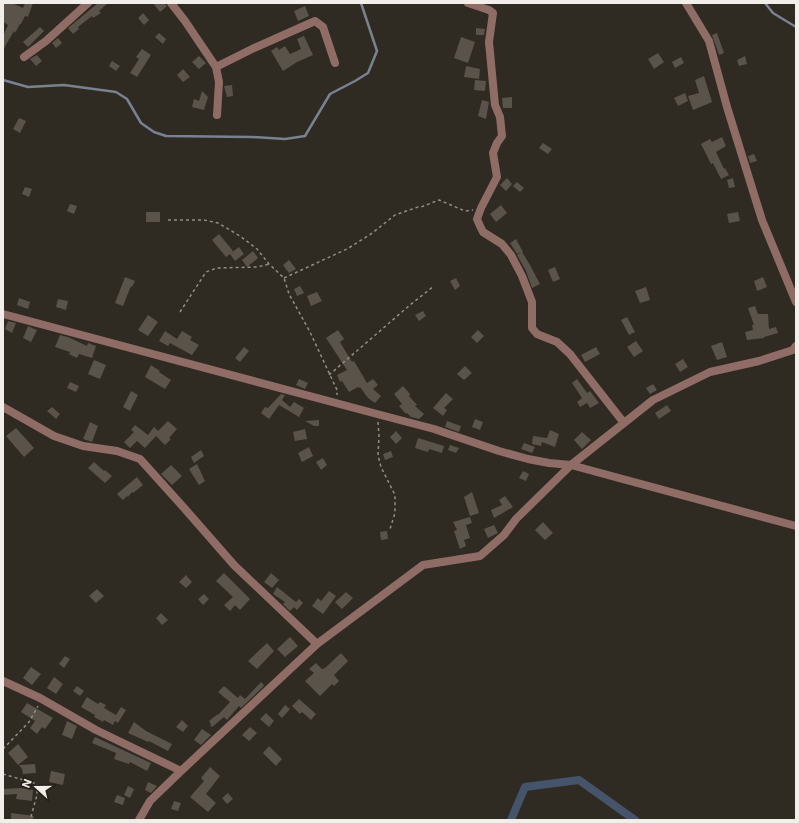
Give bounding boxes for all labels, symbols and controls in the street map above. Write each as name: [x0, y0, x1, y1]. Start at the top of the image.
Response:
north arrow: [16, 767, 56, 807]
text: N: [19, 777, 35, 790]

